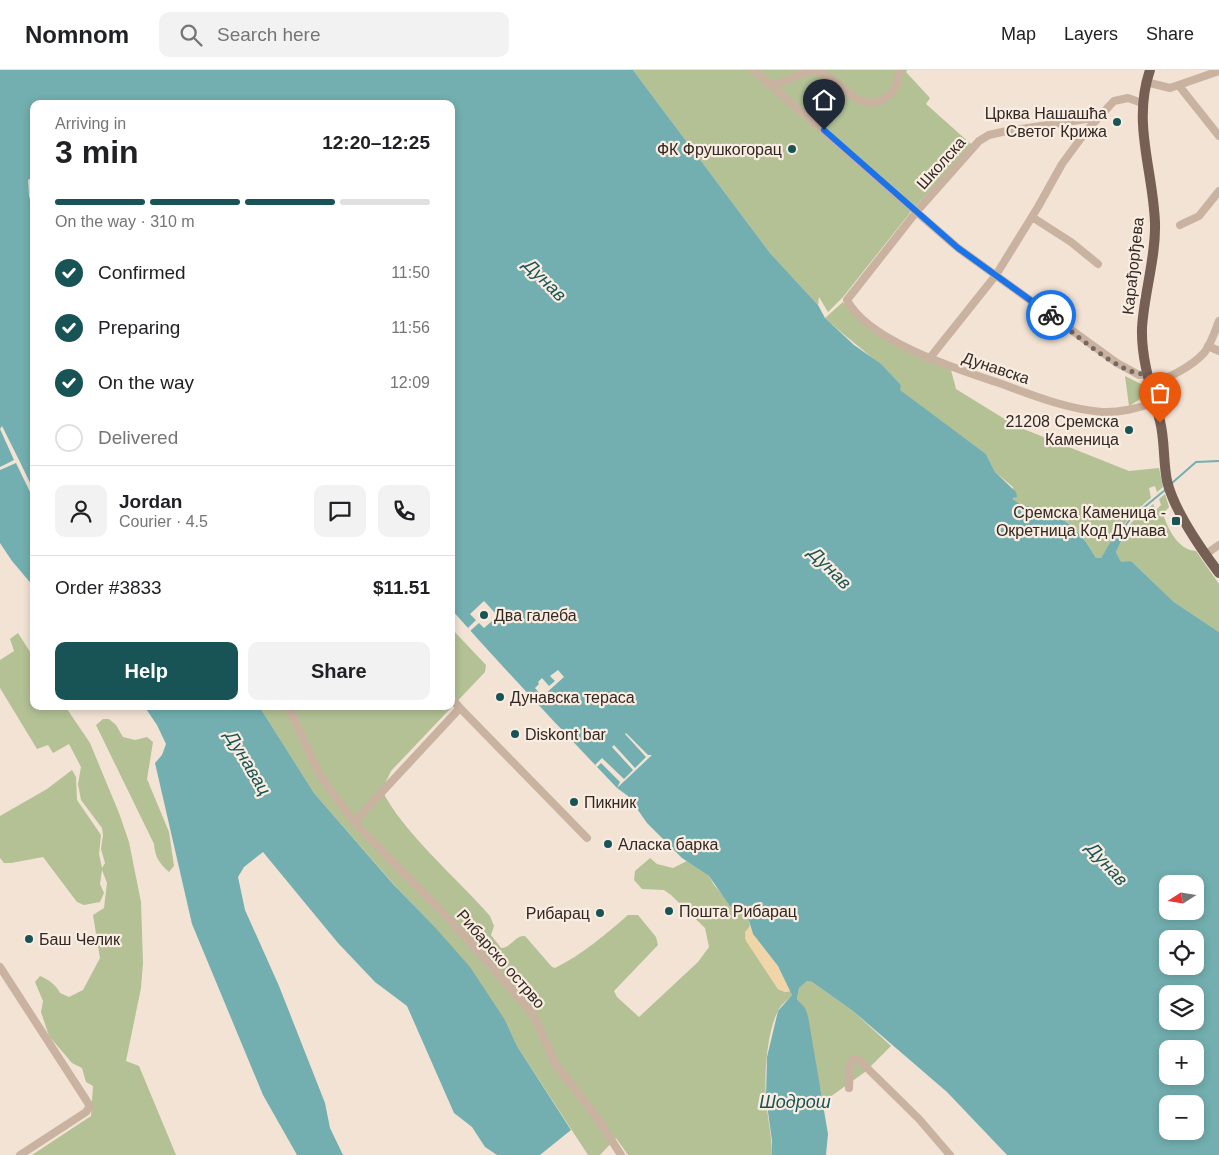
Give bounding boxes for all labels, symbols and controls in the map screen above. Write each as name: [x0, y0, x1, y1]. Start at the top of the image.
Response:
search box: [159, 12, 509, 57]
text: Nomnom: [25, 21, 129, 48]
icon: search: [177, 21, 205, 49]
text: Search here: [217, 24, 321, 45]
text: Map: [1001, 24, 1036, 44]
text: Layers: [1064, 24, 1118, 44]
text: Share: [1146, 24, 1194, 44]
pin: [803, 79, 845, 130]
icon: home: [810, 86, 838, 114]
place label: Црква Нашашћа Светог Крижа: [985, 105, 1107, 140]
text: Arriving in: [55, 115, 126, 132]
marker: Црква Нашашћа Светог Крижа: [1111, 116, 1123, 128]
text: 12:20–12:25: [322, 132, 430, 153]
street label: Школска: [913, 133, 969, 192]
text: 3 min: [55, 134, 139, 170]
place label: ФК Фрушкогорац: [657, 141, 782, 158]
marker: ФК Фрушкогорац: [786, 143, 798, 155]
text: On the way · 310 m: [55, 213, 195, 230]
street label: Карађорђева: [1119, 216, 1147, 315]
water label: Дунав: [518, 253, 570, 305]
icon: check: [55, 259, 83, 287]
text: Confirmed: [98, 262, 186, 283]
text: 11:50: [391, 264, 430, 281]
courier: [1026, 290, 1076, 340]
icon: bike: [1037, 301, 1065, 329]
icon: check: [55, 314, 83, 342]
text: Preparing: [98, 317, 180, 338]
text: 11:56: [391, 319, 430, 336]
street label: Дунавска: [960, 349, 1032, 387]
icon: check: [55, 369, 83, 397]
text: On the way: [98, 372, 194, 393]
pin: [1139, 372, 1181, 423]
text: 12:09: [390, 374, 430, 391]
icon: bag: [1146, 379, 1174, 407]
place label: 21208 Сремска Каменица: [1005, 413, 1119, 448]
marker: 21208 Сремска Каменица: [1123, 424, 1135, 436]
text: Delivered: [98, 427, 178, 448]
button: person: [55, 485, 107, 537]
button: chat: [314, 485, 366, 537]
button: phone: [378, 485, 430, 537]
text: Jordan: [119, 491, 182, 512]
place label: Сремска Каменица - Окретница Код Дунава: [996, 504, 1166, 539]
text: Courier · 4.5: [119, 513, 208, 530]
marker: Сремска Каменица - Окретница Код Дунава: [1170, 515, 1182, 527]
water label: Дунав: [803, 541, 855, 593]
text: Order #3833: [55, 577, 162, 598]
text: $11.51: [373, 577, 430, 598]
place label: Два галеба: [494, 607, 577, 624]
marker: Два галеба: [478, 609, 490, 621]
button: Help: [55, 642, 238, 700]
button: Share: [248, 642, 430, 700]
place label: Дунавска тераса: [510, 689, 635, 706]
marker: Дунавска тераса: [494, 691, 506, 703]
water label: Дунавац: [220, 726, 275, 799]
place label: Diskont bar: [525, 726, 607, 743]
marker: Diskont bar: [509, 728, 521, 740]
place label: Пикник: [584, 794, 637, 811]
marker: Пикник: [568, 796, 580, 808]
place label: Аласка барка: [618, 836, 719, 853]
water label: Дунав: [1081, 837, 1132, 890]
marker: Аласка барка: [602, 838, 614, 850]
north arrow: [1159, 875, 1204, 920]
map controls: [1159, 875, 1204, 1140]
place label: Пошта Рибарац: [679, 903, 797, 920]
place label: Рибарац: [526, 905, 590, 922]
marker: Пошта Рибарац: [663, 905, 675, 917]
street label: Рибарско острво: [454, 906, 549, 1012]
marker: Рибарац: [594, 907, 606, 919]
button: locate: [1159, 930, 1204, 975]
place label: Баш Челик: [39, 931, 121, 948]
marker: Баш Челик: [23, 933, 35, 945]
button: layers: [1159, 985, 1204, 1030]
button: +: [1159, 1040, 1204, 1085]
water label: Шодрош: [759, 1092, 831, 1112]
button: −: [1159, 1095, 1204, 1140]

